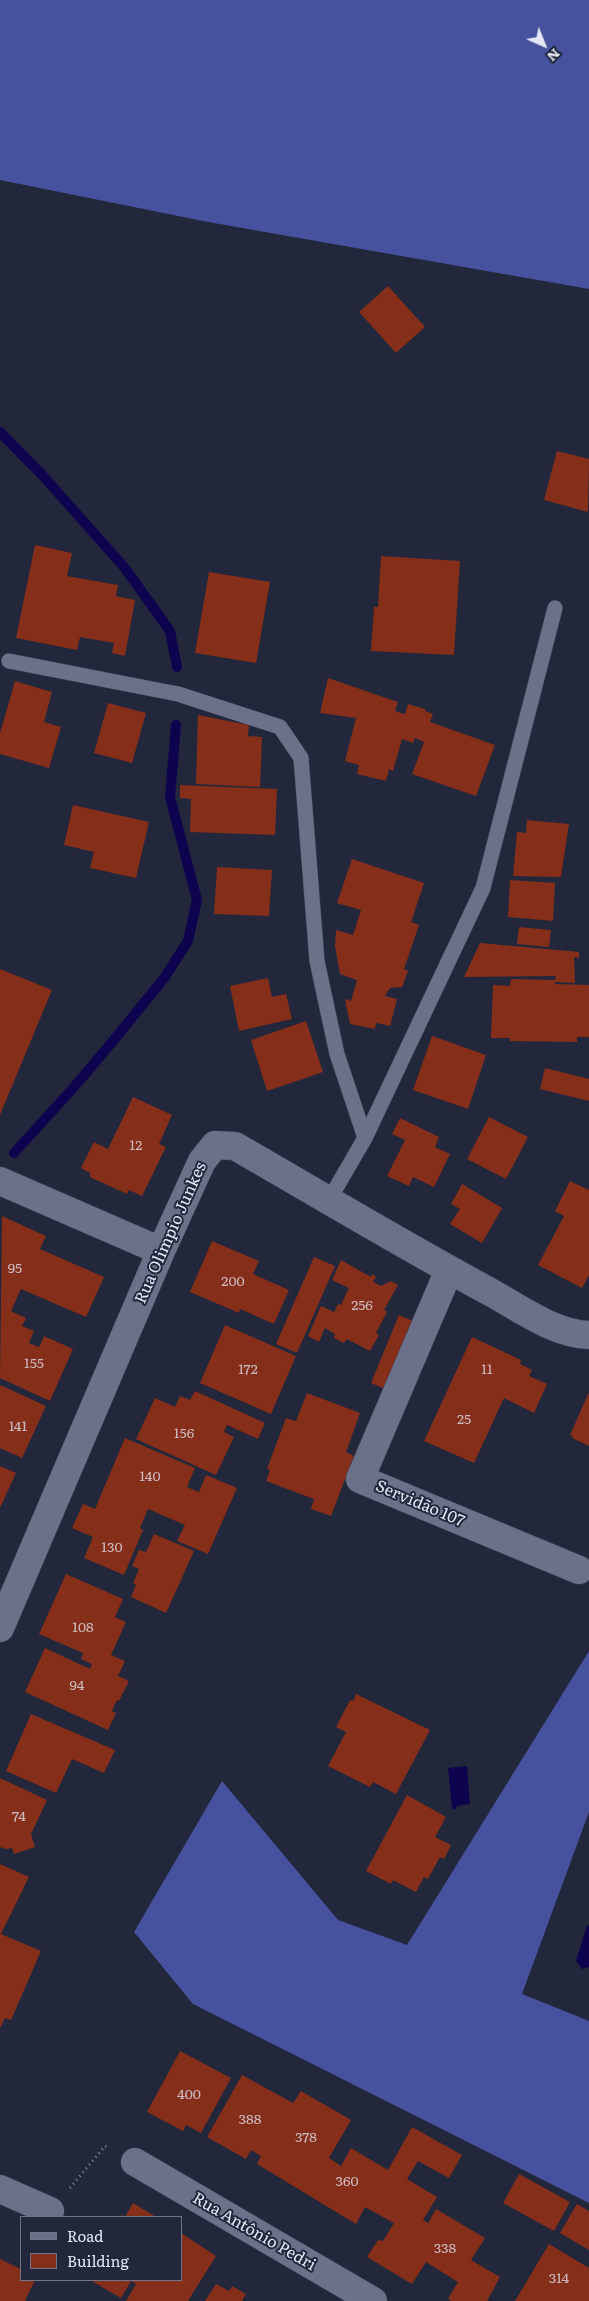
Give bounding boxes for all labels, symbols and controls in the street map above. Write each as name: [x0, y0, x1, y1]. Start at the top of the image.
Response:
north arrow: [519, 20, 569, 70]
text: N: [543, 45, 566, 67]
house number: 12: [130, 1138, 142, 1154]
street label: Rua Olimpio Junkes: [131, 1159, 211, 1307]
house number: 95: [8, 1261, 22, 1277]
house number: 200: [221, 1274, 245, 1290]
house number: 256: [351, 1298, 373, 1314]
house number: 155: [24, 1356, 44, 1372]
house number: 172: [238, 1362, 258, 1378]
house number: 11: [481, 1362, 493, 1378]
house number: 25: [457, 1412, 471, 1428]
house number: 141: [9, 1419, 27, 1435]
house number: 156: [174, 1426, 194, 1442]
house number: 140: [140, 1469, 160, 1485]
street label: Servidão 107: [373, 1477, 467, 1531]
house number: 130: [101, 1540, 123, 1556]
house number: 108: [72, 1620, 94, 1636]
house number: 94: [69, 1678, 85, 1694]
house number: 74: [12, 1809, 26, 1825]
house number: 400: [177, 2087, 201, 2103]
house number: 388: [238, 2112, 262, 2128]
house number: 378: [295, 2130, 317, 2146]
house number: 360: [335, 2174, 359, 2190]
street label: Rua Antônio Pedri: [189, 2189, 319, 2275]
legend: [20, 2216, 182, 2281]
text: Road: [67, 2224, 103, 2247]
house number: 338: [434, 2241, 456, 2257]
text: Building: [67, 2249, 129, 2272]
house number: 314: [549, 2271, 569, 2287]

